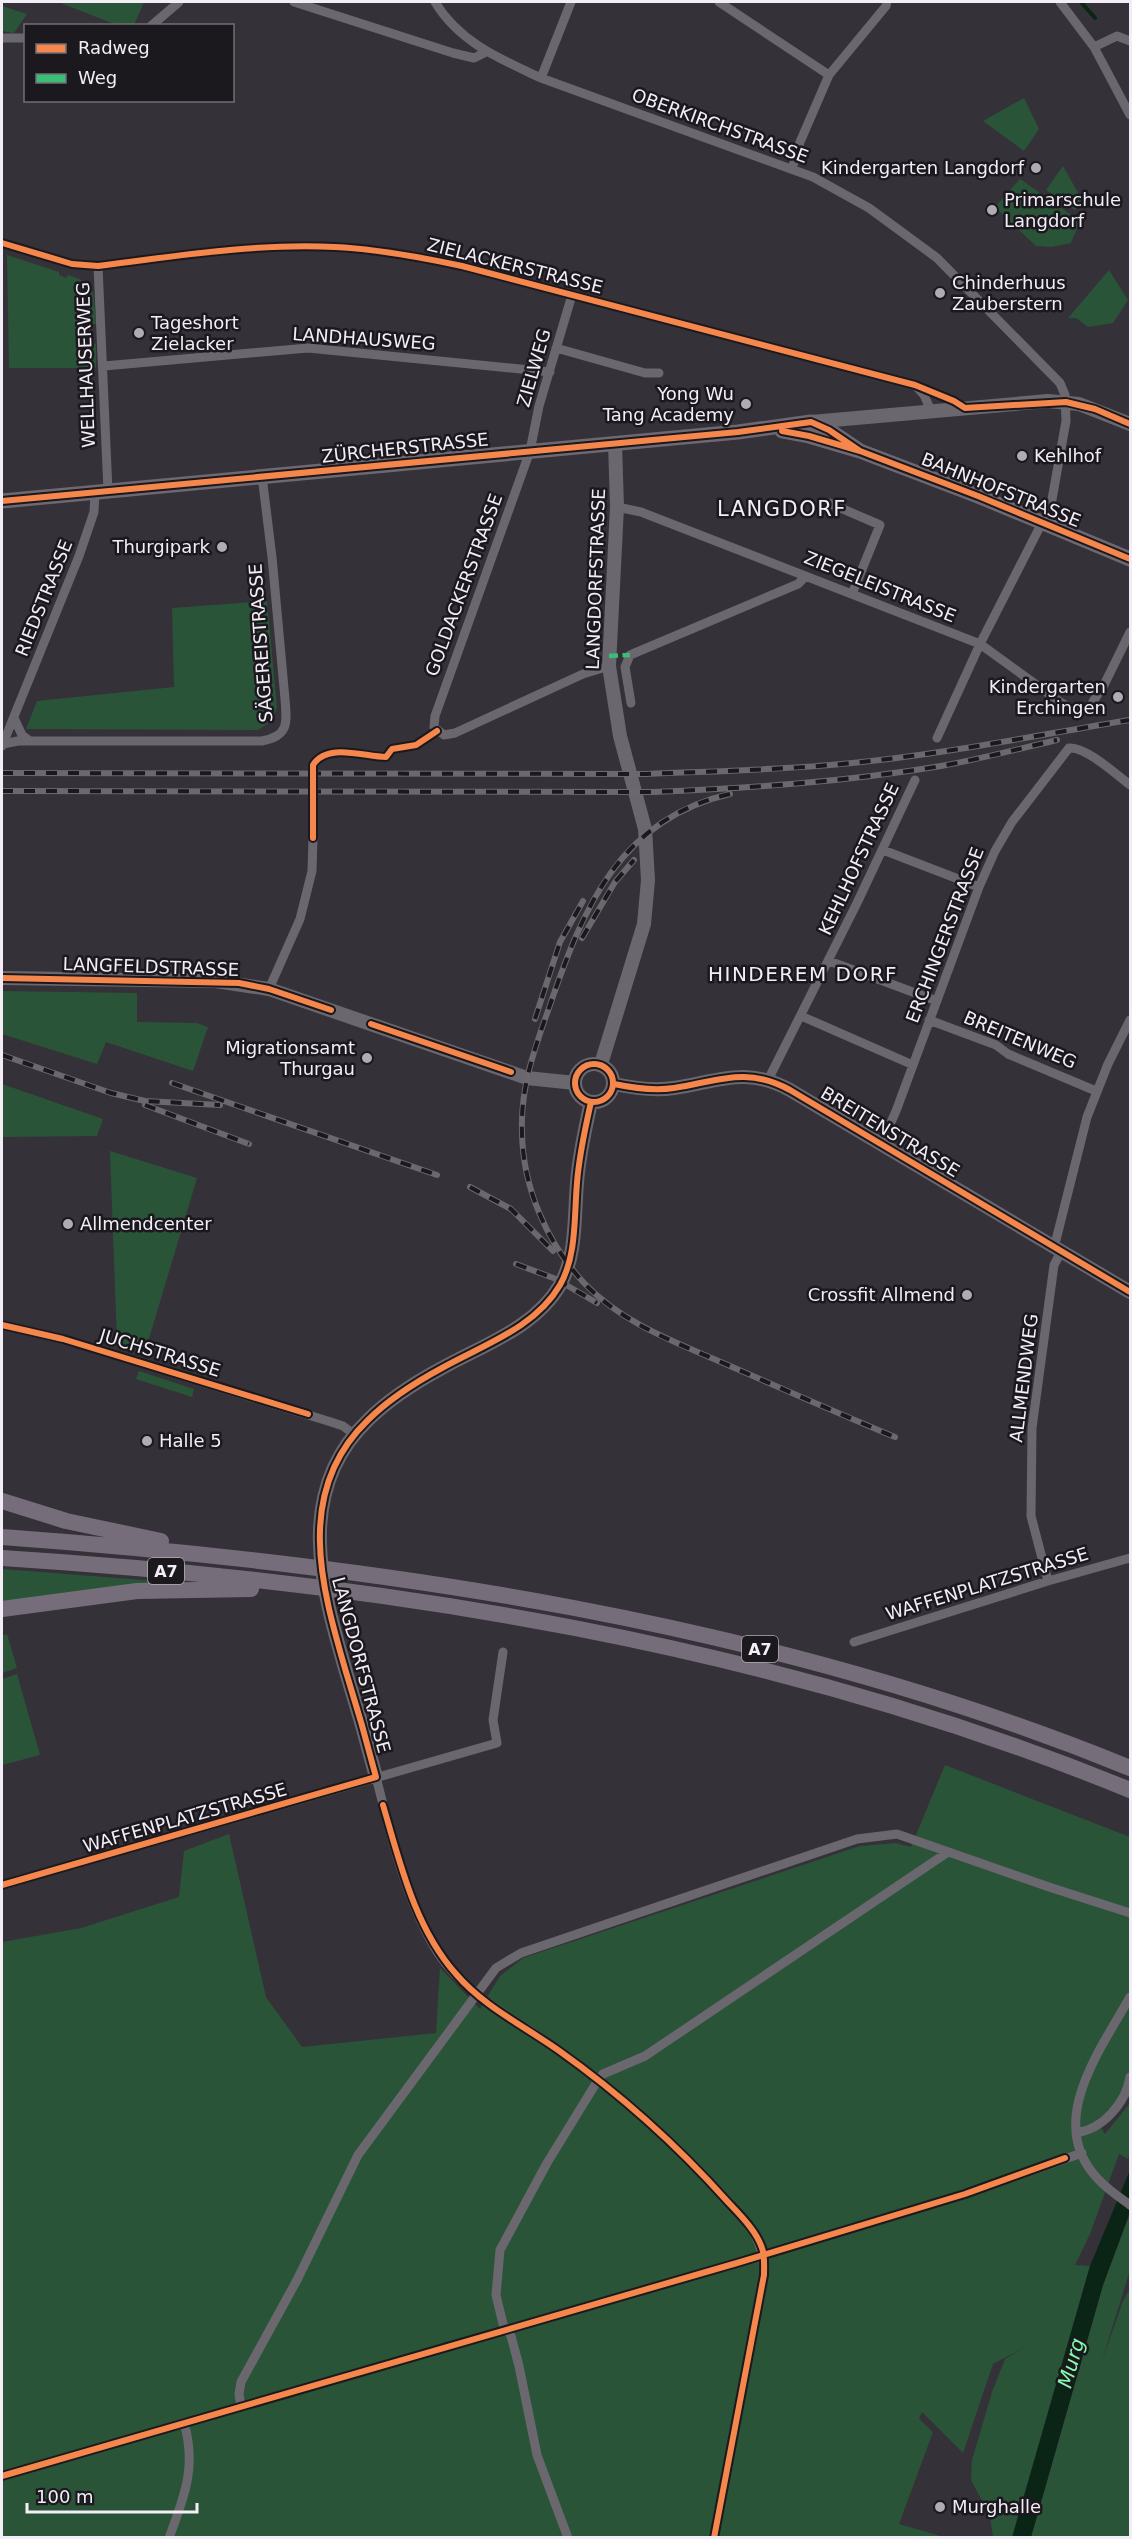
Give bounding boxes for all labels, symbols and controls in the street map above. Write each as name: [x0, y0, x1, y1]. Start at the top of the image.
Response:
legend: [24, 24, 234, 102]
text: Radweg: [78, 37, 150, 58]
text: Weg: [78, 67, 117, 88]
street label: OBERKIRCHSTRASSE: [629, 84, 811, 167]
place label: Kindergarten Langdorf: [821, 157, 1025, 178]
marker: Kindergarten Langdorf: [1029, 161, 1043, 175]
place label: Primarschule Langdorf: [1004, 189, 1121, 231]
marker: Primarschule Langdorf: [985, 203, 999, 217]
street label: ZIELACKERSTRASSE: [425, 233, 605, 298]
place label: Chinderhuus Zauberstern: [952, 272, 1066, 314]
street label: WELLHAUSERWEG: [72, 282, 99, 448]
marker: Chinderhuus Zauberstern: [933, 286, 947, 300]
place label: Tageshort Zielacker: [150, 312, 239, 354]
street label: LANDHAUSWEG: [292, 323, 436, 354]
marker: Tageshort Zielacker: [132, 326, 146, 340]
street label: ZIELWEG: [512, 326, 555, 409]
place label: Yong Wu Tang Academy: [602, 383, 734, 425]
marker: Yong Wu Tang Academy: [739, 397, 753, 411]
street label: ZÜRCHERSTRASSE: [320, 428, 490, 467]
place label: Kehlhof: [1034, 445, 1102, 466]
street label: BAHNHOFSTRASSE: [918, 448, 1084, 531]
marker: Kehlhof: [1015, 449, 1029, 463]
street label: LANGDORFSTRASSE: [582, 488, 609, 670]
street label: GOLDACKERSTRASSE: [421, 491, 506, 679]
district label: LANGDORF: [717, 497, 847, 521]
street label: RIEDSTRASSE: [11, 536, 76, 659]
place label: Thurgipark: [111, 536, 211, 557]
marker: Thurgipark: [215, 540, 229, 554]
street label: ZIEGELEISTRASSE: [801, 546, 959, 627]
street label: SÄGEREISTRASSE: [244, 563, 277, 723]
place label: Kindergarten Erchingen: [989, 676, 1106, 718]
marker: Kindergarten Erchingen: [1111, 690, 1125, 704]
street label: KEHLHOFSTRASSE: [814, 779, 903, 938]
street label: ERCHINGERSTRASSE: [901, 844, 988, 1026]
street label: LANGFELDSTRASSE: [62, 953, 240, 980]
district label: HINDEREM DORF: [708, 962, 898, 986]
street label: BREITENWEG: [961, 1006, 1080, 1073]
place label: Migrationsamt Thurgau: [225, 1037, 355, 1079]
marker: Migrationsamt Thurgau: [360, 1051, 374, 1065]
street label: BREITENSTRASSE: [817, 1082, 963, 1181]
place label: Allmendcenter: [80, 1213, 212, 1234]
marker: Allmendcenter: [61, 1217, 75, 1231]
place label: Crossfit Allmend: [808, 1284, 955, 1305]
marker: Crossfit Allmend: [960, 1288, 974, 1302]
street label: ALLMENDWEG: [1005, 1312, 1042, 1444]
street label: JUCHSTRASSE: [96, 1324, 223, 1381]
place label: Halle 5: [159, 1430, 222, 1451]
marker: Halle 5: [140, 1434, 154, 1448]
street label: WAFFENPLATZSTRASSE: [883, 1543, 1091, 1624]
road number: A7: [148, 1558, 184, 1584]
street label: LANGDORFSTRASSE: [328, 1575, 395, 1755]
road number: A7: [742, 1636, 778, 1662]
street label: WAFFENPLATZSTRASSE: [81, 1778, 289, 1857]
water label: Murg: [1052, 2335, 1090, 2391]
scale bar: [27, 2476, 196, 2514]
text: 100 m: [36, 2486, 94, 2507]
place label: Murghalle: [952, 2496, 1041, 2517]
marker: Murghalle: [933, 2500, 947, 2514]

